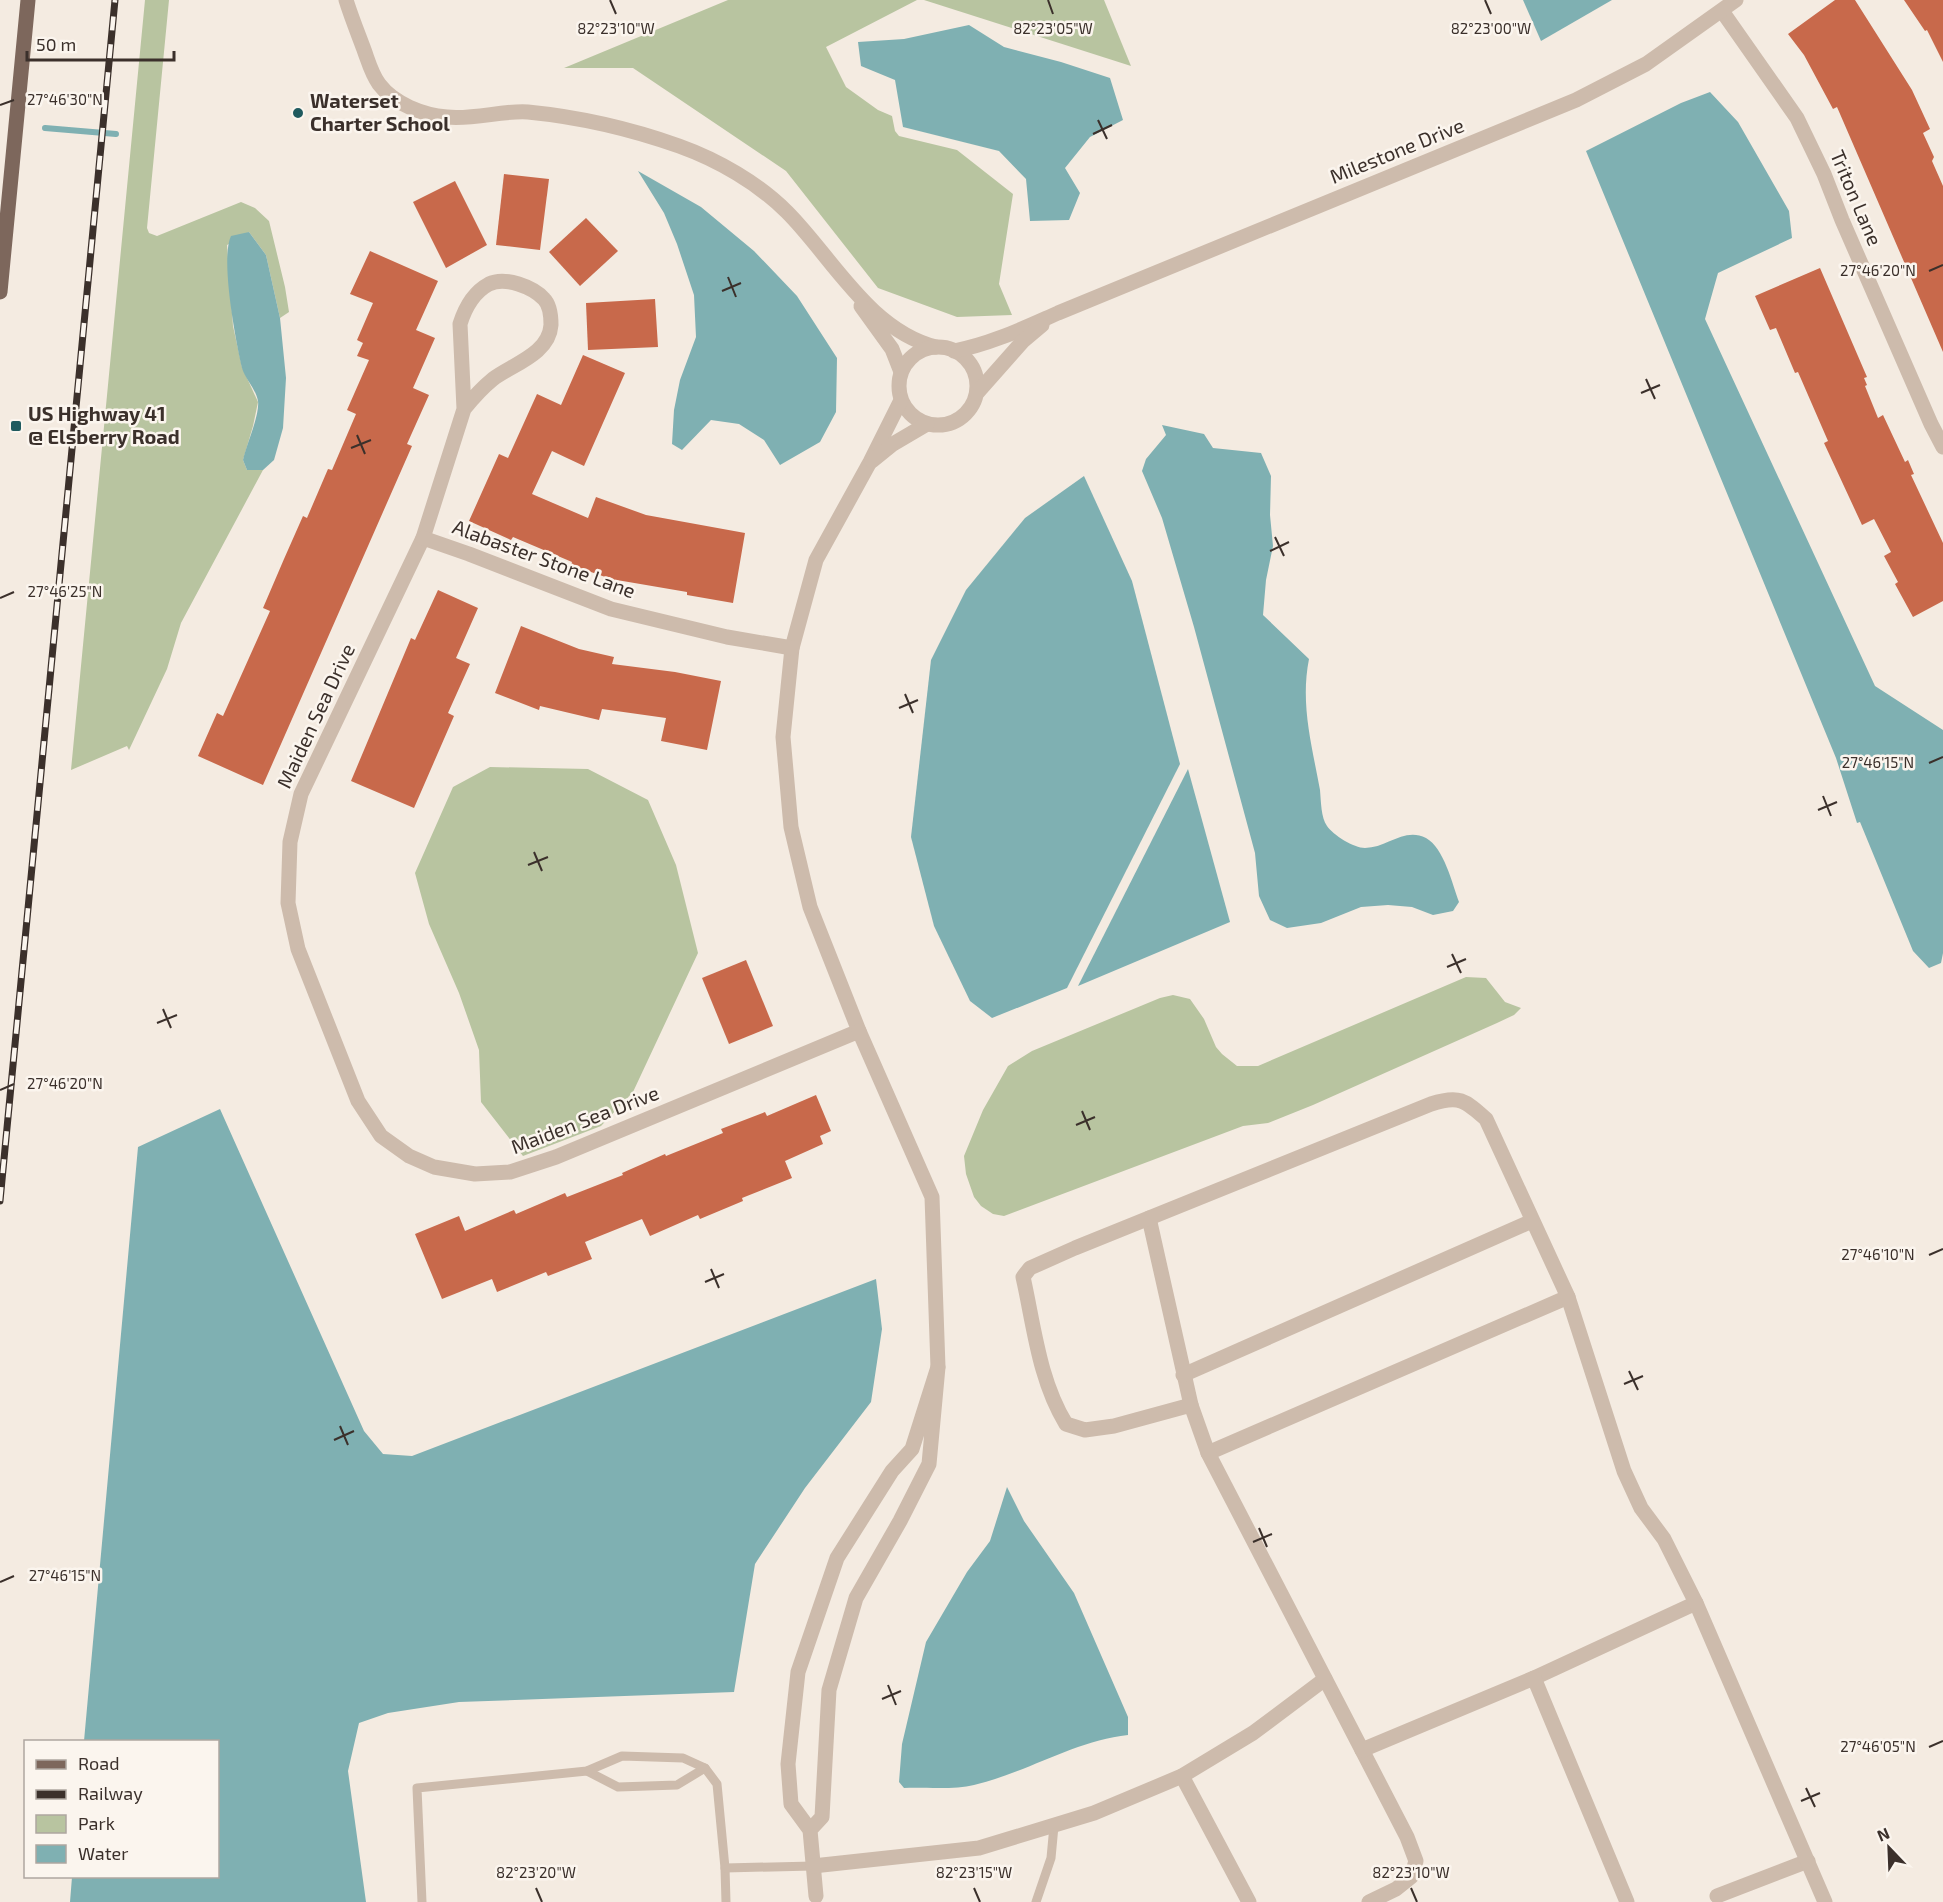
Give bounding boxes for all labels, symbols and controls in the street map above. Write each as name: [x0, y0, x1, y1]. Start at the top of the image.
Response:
text: 82°23'10"W: [577, 19, 655, 37]
text: 82°23'05"W: [1013, 19, 1093, 37]
text: 82°23'00"W: [1451, 19, 1531, 37]
scale bar: [27, 24, 174, 62]
text: 50 m: [36, 33, 76, 55]
place label: Waterset Charter School: [310, 88, 450, 135]
text: 27°46'30"N: [27, 90, 103, 108]
marker: Waterset Charter School: [291, 106, 305, 120]
street label: Milestone Drive: [1326, 112, 1467, 188]
street label: Triton Lane: [1826, 146, 1888, 249]
text: 27°46'20"N: [1840, 261, 1916, 279]
place label: US Highway 41 @ Elsberry Road: [28, 401, 180, 449]
marker: US Highway 41 @ Elsberry Road: [9, 419, 23, 433]
street label: Alabaster Stone Lane: [450, 514, 639, 602]
text: 27°46'25"N: [28, 582, 102, 600]
street label: Maiden Sea Drive: [271, 640, 359, 792]
text: 27°46'15"N: [1842, 753, 1914, 771]
text: 27°46'20"N: [27, 1074, 103, 1092]
street label: Maiden Sea Drive: [507, 1080, 662, 1158]
text: 27°46'10"N: [1841, 1245, 1915, 1263]
text: 27°46'15"N: [29, 1566, 101, 1584]
text: 27°46'05"N: [1840, 1737, 1916, 1755]
legend: [24, 1740, 219, 1878]
text: Road: [78, 1752, 119, 1774]
text: Railway: [78, 1782, 143, 1804]
text: Park: [78, 1812, 115, 1834]
north arrow: [1859, 1818, 1919, 1878]
text: N: [1874, 1823, 1892, 1845]
text: Water: [78, 1842, 128, 1864]
text: 82°23'20"W: [496, 1863, 576, 1881]
text: 82°23'15"W: [936, 1863, 1012, 1881]
text: 82°23'10"W: [1372, 1863, 1450, 1881]

